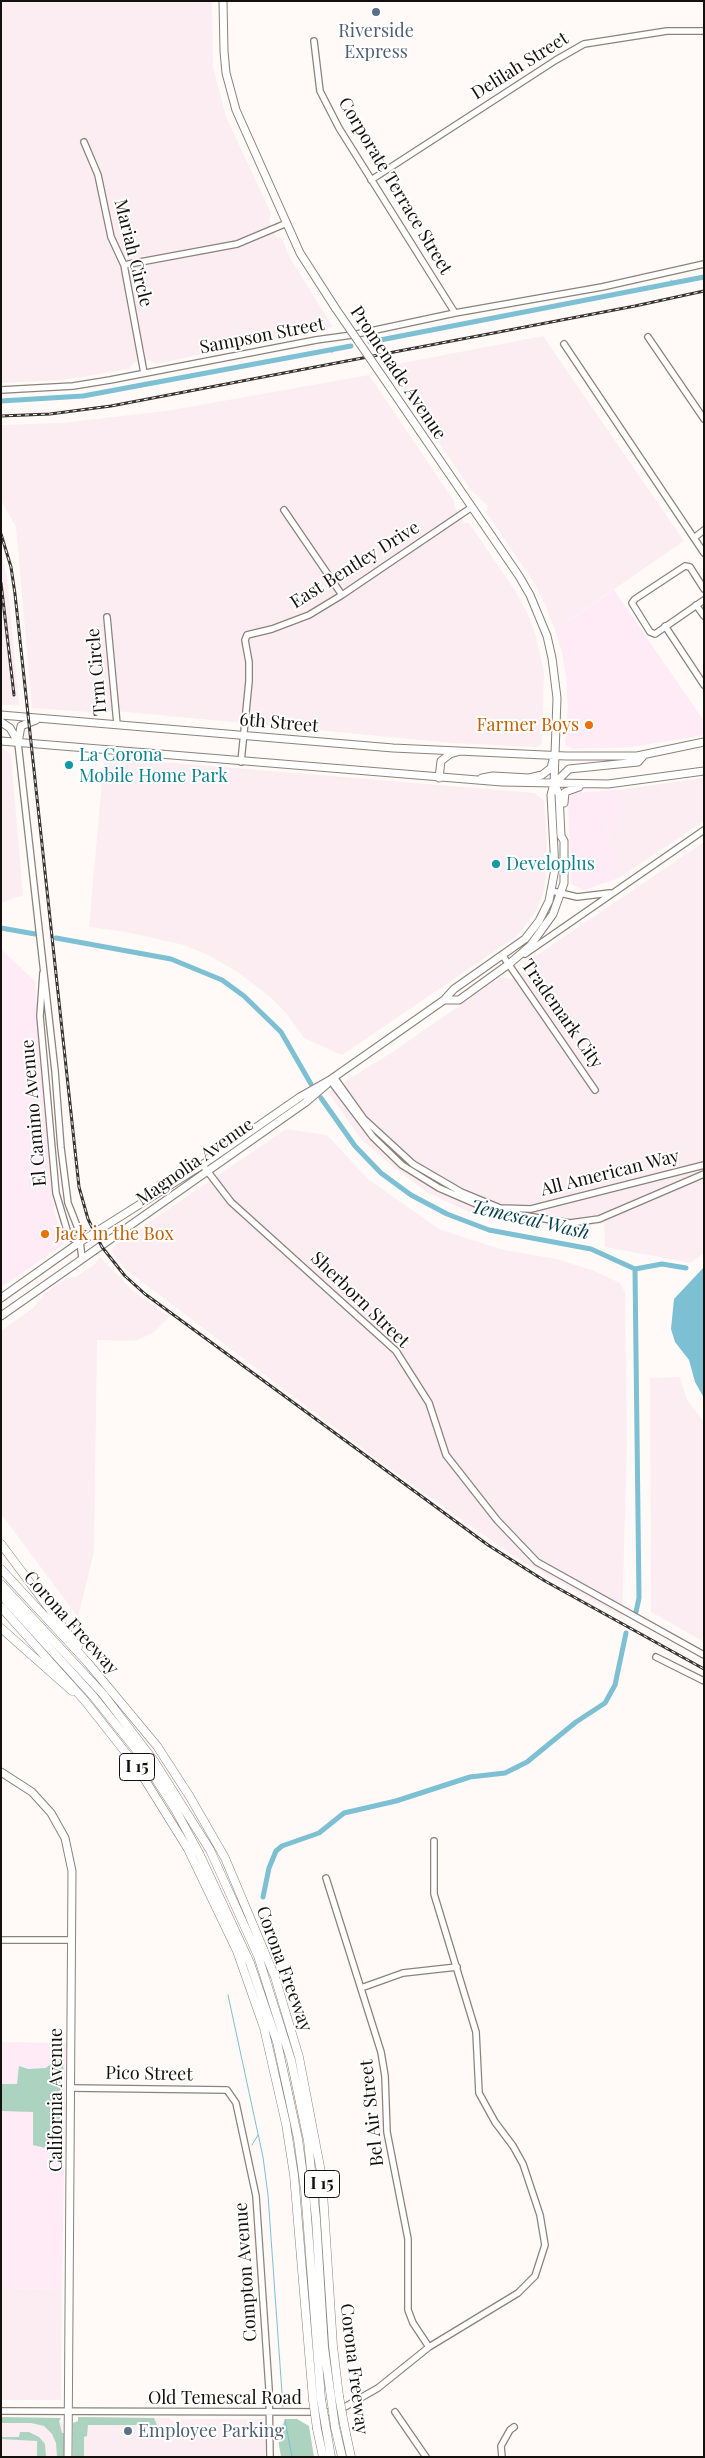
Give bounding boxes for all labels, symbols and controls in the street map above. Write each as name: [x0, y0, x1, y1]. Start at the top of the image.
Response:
marker: Riverside Express: [370, 6, 382, 18]
place label: Riverside Express: [338, 20, 414, 62]
street label: Delilah Street: [468, 28, 572, 104]
street label: Corporate Terrace Street: [334, 94, 456, 278]
street label: Mariah Circle: [109, 197, 157, 309]
street label: Promenade Avenue: [345, 302, 451, 444]
street label: Sampson Street: [198, 313, 326, 359]
street label: East Bentley Drive: [287, 517, 423, 613]
street label: Trm Circle: [82, 627, 112, 717]
street label: 6th Street: [239, 709, 319, 737]
place label: Farmer Boys: [477, 714, 579, 736]
marker: Farmer Boys: [583, 719, 595, 731]
place label: La Corona Mobile Home Park: [79, 744, 228, 786]
marker: La Corona Mobile Home Park: [63, 759, 75, 771]
place label: Developlus: [506, 853, 595, 875]
marker: Developlus: [490, 858, 502, 870]
street label: Trademark City: [517, 955, 607, 1073]
street label: El Camino Avenue: [17, 1038, 51, 1188]
street label: Magnolia Avenue: [132, 1114, 258, 1210]
street label: All American Way: [538, 1145, 682, 1201]
water label: Temescal Wash: [469, 1195, 591, 1245]
place label: Jack in the Box: [55, 1223, 174, 1245]
marker: Jack in the Box: [39, 1228, 51, 1240]
street label: Sherborn Street: [306, 1248, 414, 1352]
street label: Corona Freeway: [19, 1567, 123, 1679]
road number: I 15: [120, 1754, 154, 1780]
street label: Corona Freeway: [251, 1903, 317, 2035]
street label: California Avenue: [45, 2028, 67, 2172]
street label: Bel Air Street: [356, 2058, 388, 2168]
street label: Pico Street: [105, 2062, 193, 2086]
road number: I 15: [304, 2170, 340, 2198]
street label: Compton Avenue: [230, 2202, 262, 2342]
street label: Corona Freeway: [335, 2302, 373, 2436]
street label: Old Temescal Road: [148, 2387, 302, 2409]
place label: Employee Parking: [138, 2420, 284, 2442]
marker: Employee Parking: [122, 2425, 134, 2437]

